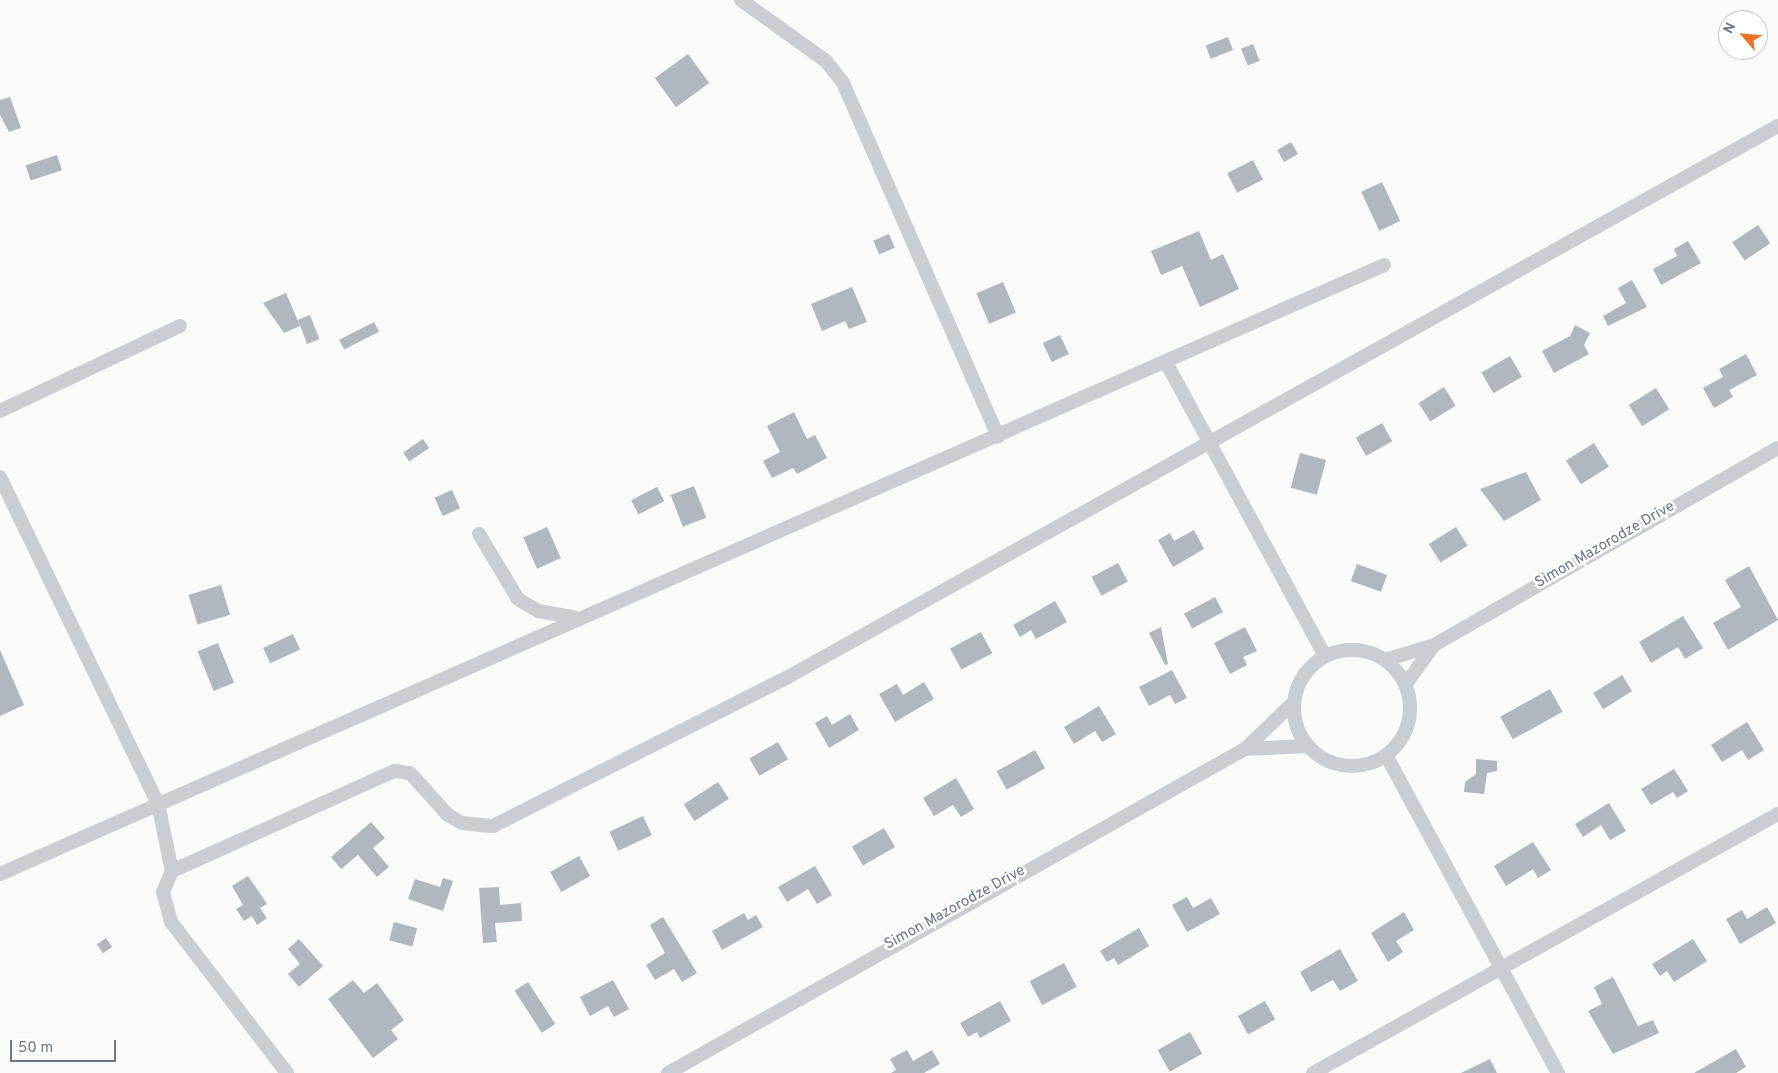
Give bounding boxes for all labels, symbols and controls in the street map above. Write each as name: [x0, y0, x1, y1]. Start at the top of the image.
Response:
north arrow: [1718, 10, 1768, 60]
text: N: [1720, 20, 1740, 37]
street label: Simon Mazorodze Drive: [1532, 498, 1678, 592]
street label: Simon Mazorodze Drive: [881, 862, 1029, 954]
scale bar: [12, 1030, 119, 1062]
text: 50 m: [18, 1039, 53, 1058]

